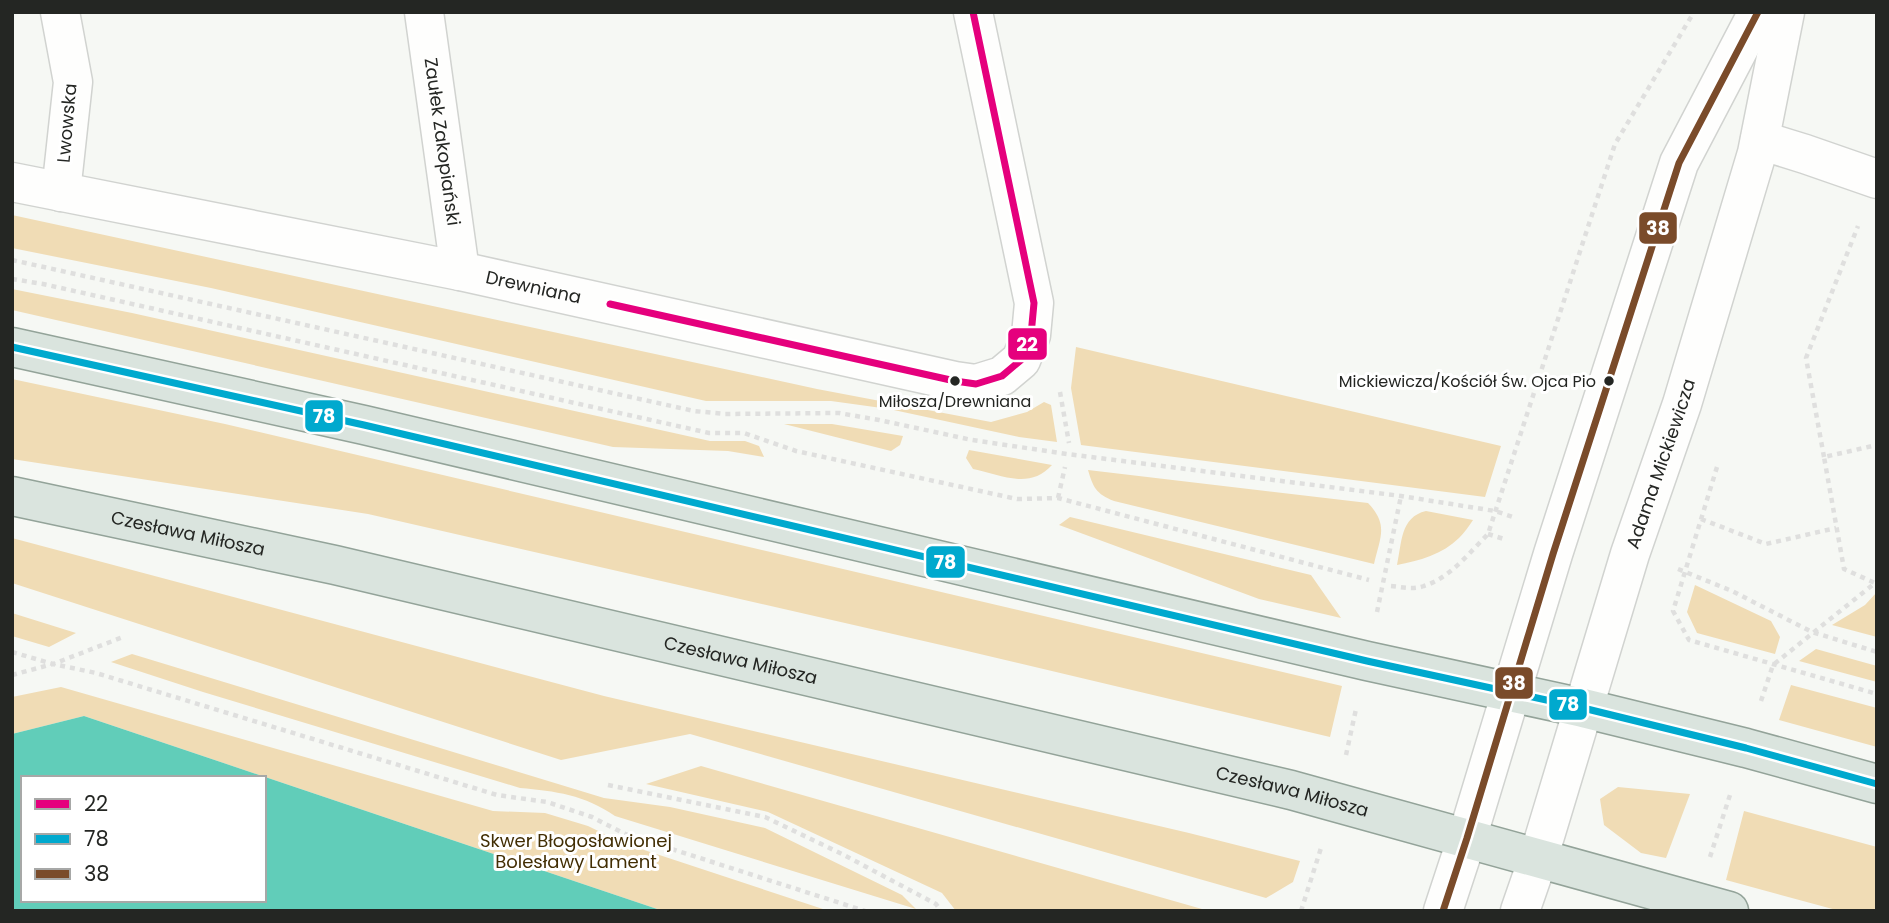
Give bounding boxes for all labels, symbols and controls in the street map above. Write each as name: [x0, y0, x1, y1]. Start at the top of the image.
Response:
street label: Zaułek Zakopiański: [418, 56, 467, 227]
street label: Lwowska: [51, 82, 82, 164]
line badge: 38: [1638, 211, 1678, 245]
text: 38: [1646, 215, 1670, 242]
street label: Drewniana: [483, 264, 584, 310]
line badge: 22: [1007, 327, 1048, 361]
text: 22: [1016, 331, 1038, 358]
place label: Mickiewicza/Kościół Św. Ojca Pio: [1339, 370, 1596, 393]
marker: Miłosza/Drewniana: [948, 374, 962, 388]
marker: Mickiewicza/Kościół Św. Ojca Pio: [1602, 374, 1616, 388]
street label: Adama Mickiewicza: [1620, 376, 1701, 552]
place label: Miłosza/Drewniana: [879, 390, 1031, 413]
line badge: 78: [304, 399, 344, 433]
text: 78: [313, 403, 335, 430]
street label: Czesława Miłosza: [109, 504, 267, 562]
line badge: 78: [925, 545, 966, 579]
text: 78: [934, 549, 956, 576]
street label: Czesława Miłosza: [662, 630, 820, 690]
line badge: 38: [1494, 666, 1534, 700]
text: 38: [1502, 670, 1526, 697]
line badge: 78: [1548, 688, 1588, 721]
text: 78: [1557, 691, 1579, 718]
street label: Czesława Miłosza: [1213, 760, 1372, 823]
legend: [21, 776, 266, 902]
text: 22: [84, 789, 108, 818]
text: 78: [84, 824, 109, 853]
park label: Skwer Błogosławionej Bolesławy Lament: [480, 828, 672, 874]
text: 38: [84, 859, 110, 888]

